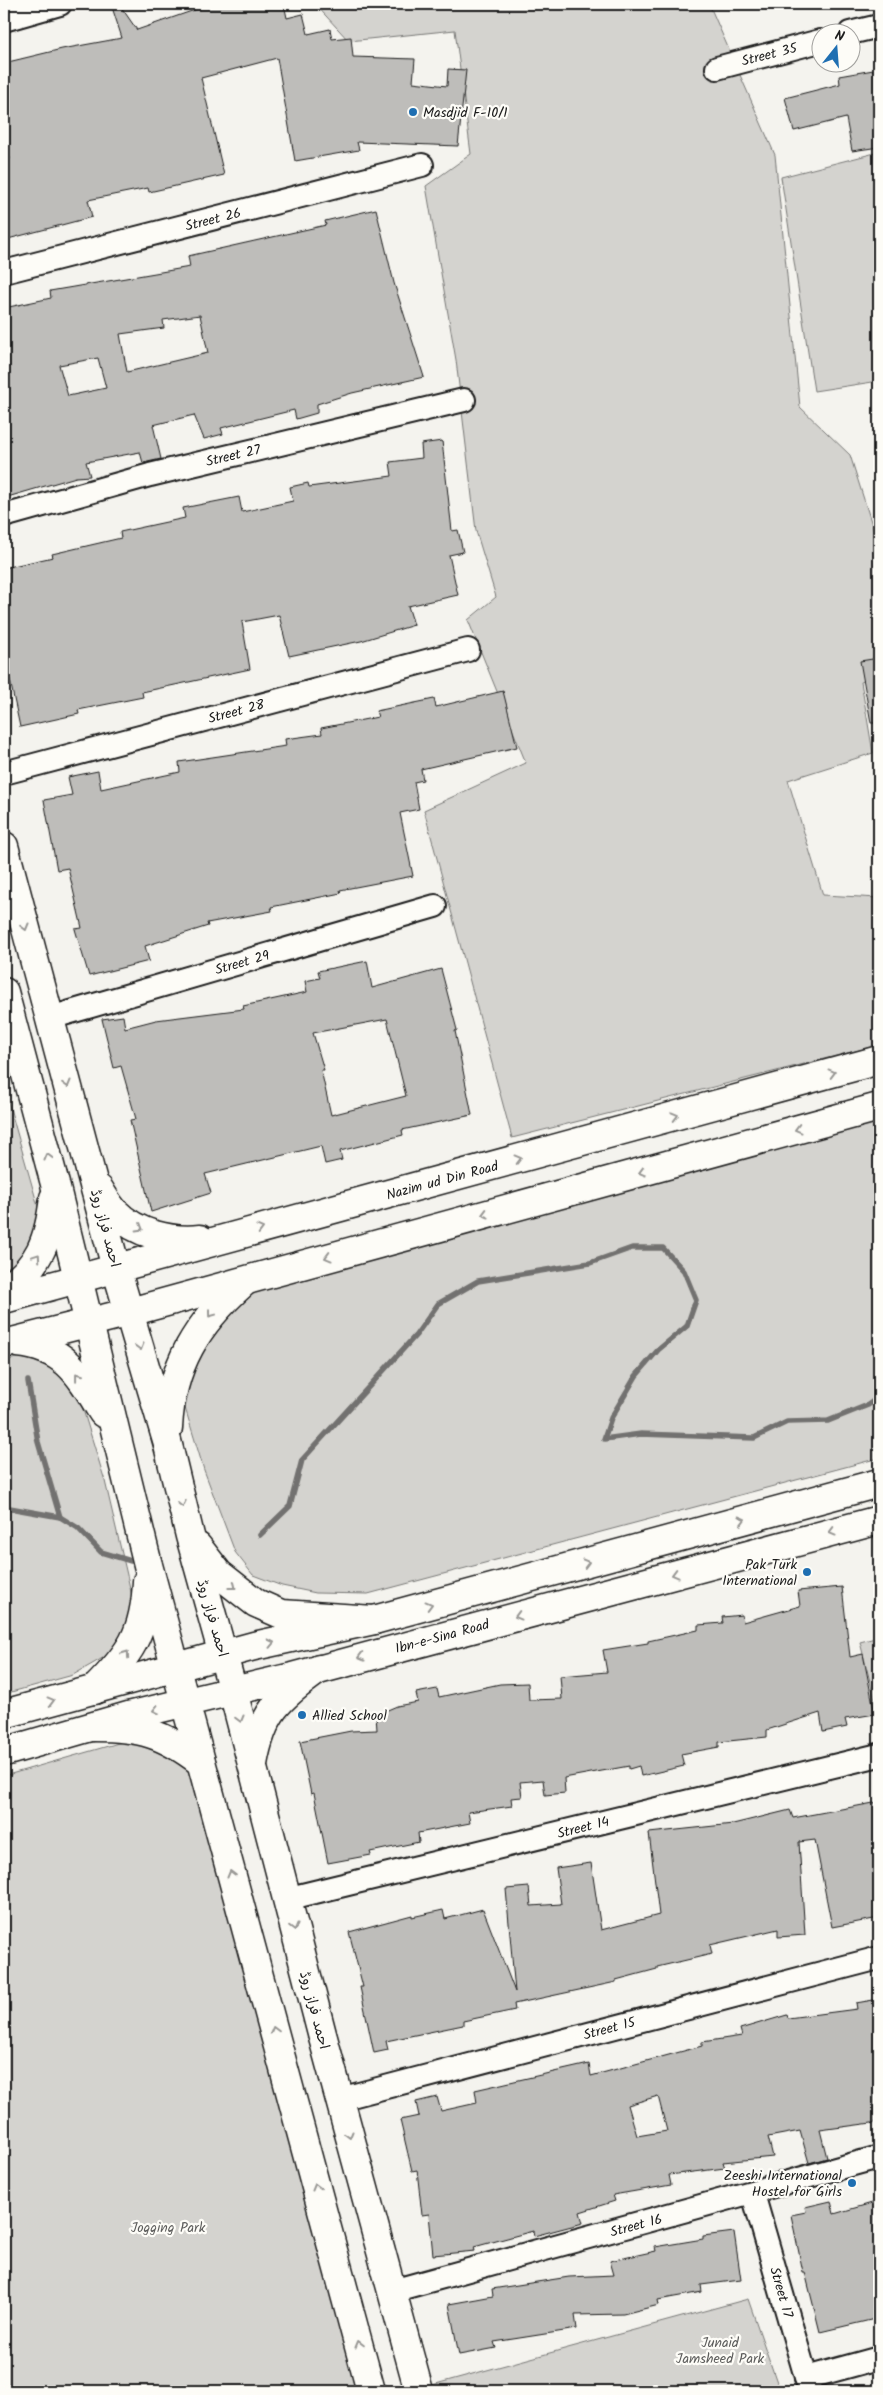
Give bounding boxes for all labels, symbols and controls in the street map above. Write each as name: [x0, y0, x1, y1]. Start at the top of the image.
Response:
north arrow: [810, 22, 860, 72]
text: N: [832, 25, 847, 48]
street label: Street 35: [739, 37, 801, 72]
place label: Masdjid F-10/1: [423, 102, 508, 124]
marker: Masdjid F-10/1: [407, 106, 419, 118]
street label: Street 26: [183, 202, 244, 238]
street label: Street 27: [204, 439, 263, 473]
street label: Street 28: [206, 694, 268, 730]
one-way arrow: [20, 922, 30, 930]
street label: Street 29: [212, 945, 272, 981]
one-way arrow: [827, 1068, 836, 1079]
one-way arrow: [62, 1079, 72, 1087]
one-way arrow: [670, 1111, 679, 1122]
one-way arrow: [795, 1123, 803, 1133]
one-way arrow: [43, 1152, 54, 1161]
one-way arrow: [513, 1154, 522, 1164]
street label: Nazim ud Din Road: [384, 1155, 502, 1206]
one-way arrow: [638, 1166, 646, 1176]
street label: احمد فراز روڈ: [84, 1187, 126, 1270]
one-way arrow: [481, 1209, 490, 1219]
one-way arrow: [134, 1222, 143, 1232]
one-way arrow: [255, 1224, 264, 1235]
one-way arrow: [325, 1252, 333, 1262]
one-way arrow: [31, 1253, 41, 1262]
one-way arrow: [208, 1308, 217, 1318]
one-way arrow: [134, 1342, 144, 1351]
one-way arrow: [75, 1372, 84, 1381]
one-way arrow: [176, 1499, 187, 1508]
one-way arrow: [738, 1515, 747, 1526]
one-way arrow: [828, 1526, 837, 1537]
place label: Pak Turk International: [722, 1554, 798, 1592]
one-way arrow: [581, 1558, 589, 1568]
marker: Pak Turk International: [801, 1566, 813, 1578]
one-way arrow: [671, 1568, 680, 1579]
street label: احمد فراز روڈ: [190, 1577, 234, 1660]
one-way arrow: [227, 1580, 236, 1588]
one-way arrow: [424, 1601, 432, 1611]
one-way arrow: [515, 1610, 523, 1620]
street label: Ibn-e-Sina Road: [393, 1614, 493, 1660]
one-way arrow: [266, 1638, 275, 1649]
one-way arrow: [120, 1650, 129, 1660]
one-way arrow: [358, 1652, 366, 1662]
one-way arrow: [46, 1696, 55, 1707]
one-way arrow: [152, 1704, 161, 1715]
place label: Allied School: [312, 1705, 387, 1727]
marker: Allied School: [296, 1709, 308, 1721]
one-way arrow: [235, 1714, 245, 1722]
street label: Street 14: [555, 1811, 612, 1845]
one-way arrow: [227, 1870, 237, 1878]
one-way arrow: [288, 1922, 298, 1931]
street label: احمد فراز روڈ: [293, 1969, 335, 2052]
street label: Street 15: [581, 2011, 639, 2046]
one-way arrow: [269, 2026, 280, 2035]
one-way arrow: [344, 2130, 354, 2138]
place label: Zeeshi International Hostel for Girls: [724, 2165, 843, 2203]
marker: Zeeshi International Hostel for Girls: [846, 2177, 858, 2189]
one-way arrow: [312, 2184, 322, 2192]
street label: Street 16: [608, 2208, 665, 2243]
park label: Jogging Park: [131, 2217, 206, 2239]
street label: Street 17: [763, 2264, 799, 2321]
park label: Junaid Jamsheed Park: [676, 2332, 765, 2370]
one-way arrow: [354, 2341, 364, 2349]

